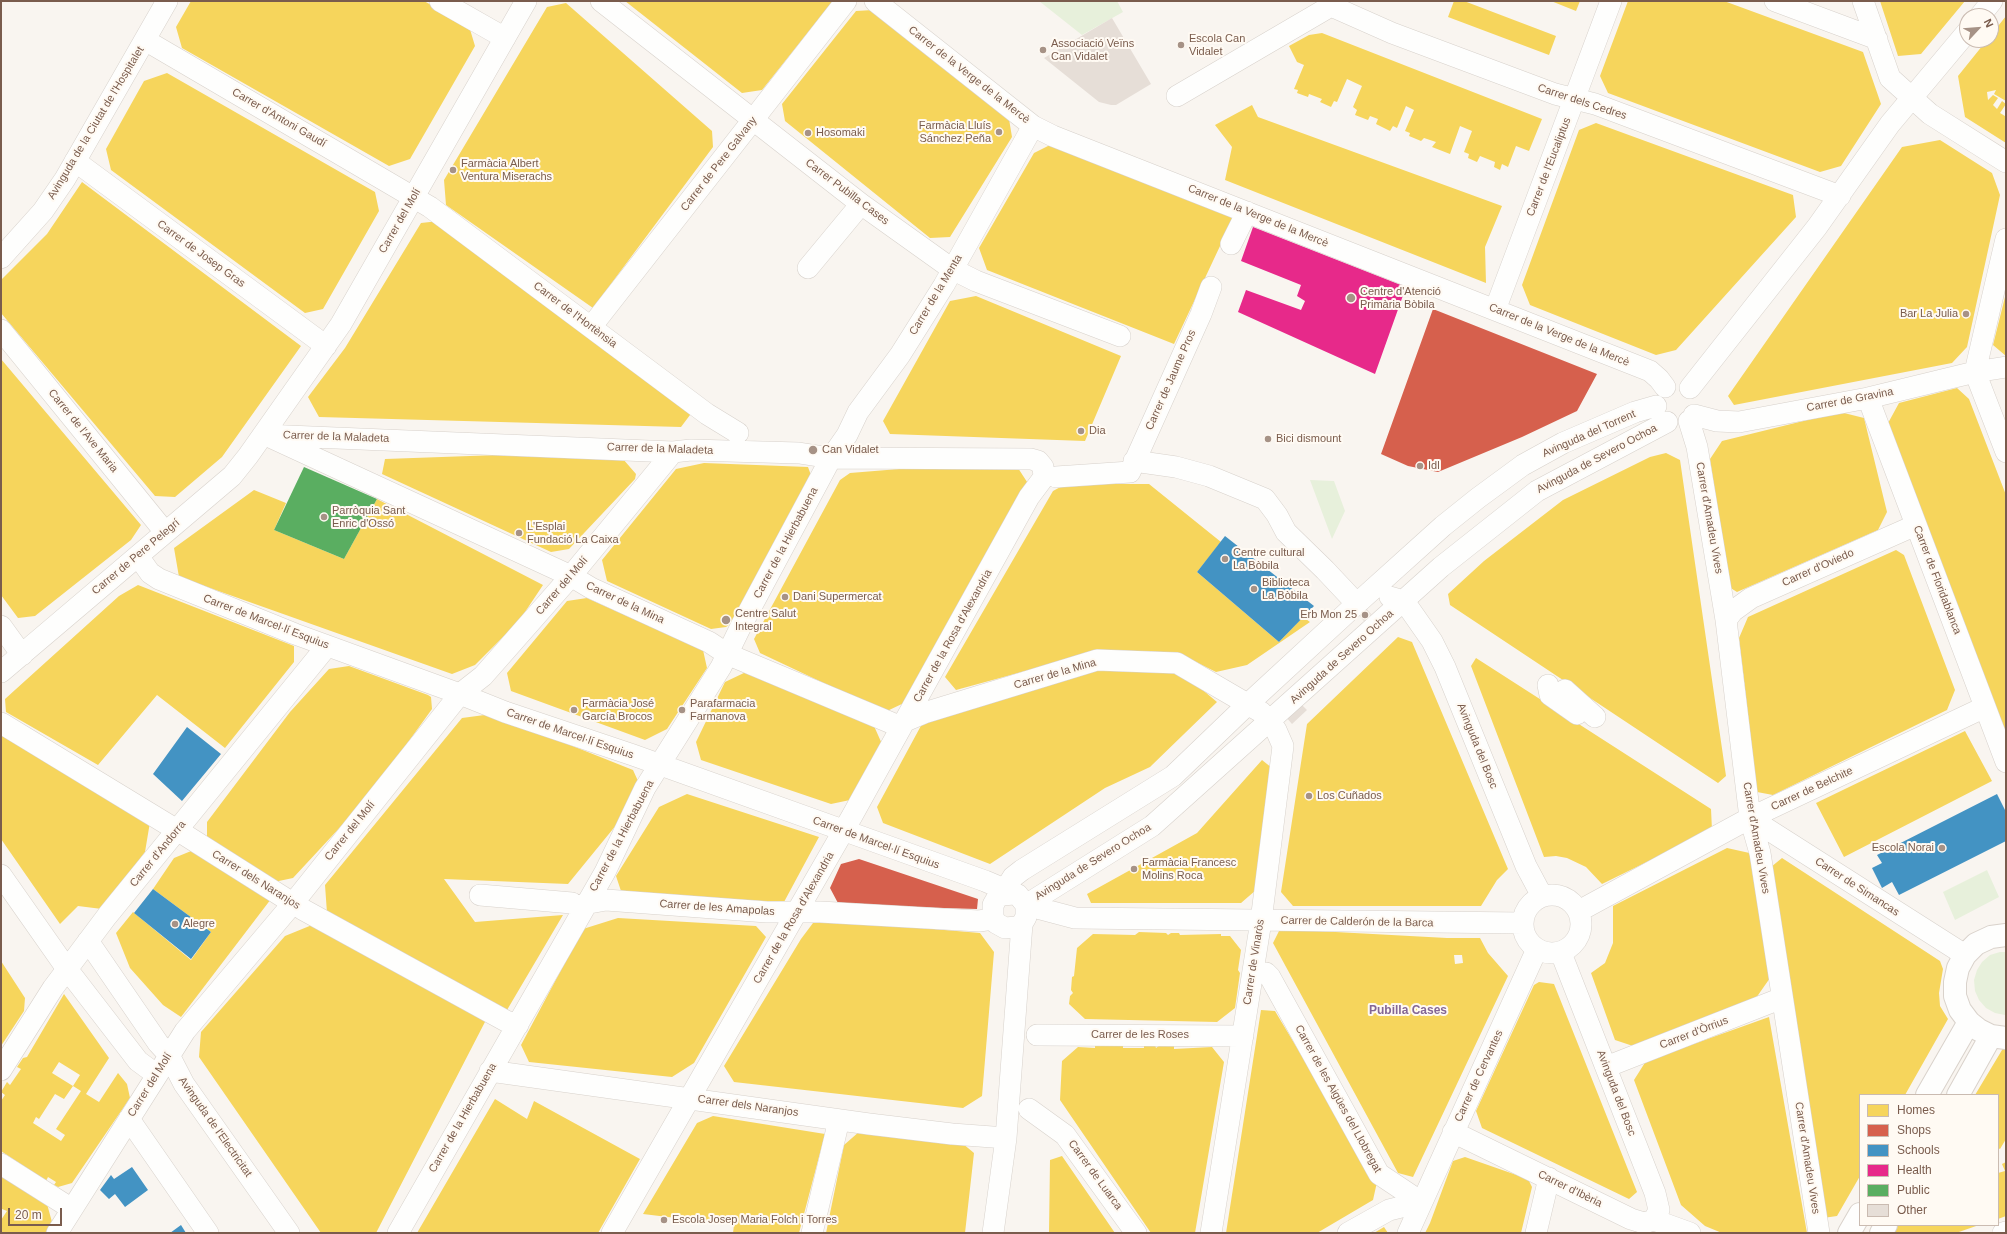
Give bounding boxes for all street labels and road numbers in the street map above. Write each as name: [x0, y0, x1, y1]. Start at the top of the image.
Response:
street label: Carrer de la Verge de la Mercè: [906, 23, 1032, 127]
street label: Avinguda de la Ciutat de l'Hospitalet: [45, 44, 147, 202]
street label: Carrer dels Cedres: [1536, 81, 1628, 123]
street label: Carrer d'Antoni Gaudí: [230, 86, 328, 150]
street label: Carrer de Pere Galvany: [678, 114, 760, 214]
street label: Carrer de l'Eucaliptus: [1524, 116, 1574, 218]
street label: Carrer Pubilla Cases: [803, 156, 891, 228]
street label: Carrer de la Verge de la Mercè: [1186, 182, 1330, 250]
street label: Carrer del Molí: [376, 186, 424, 256]
street label: Carrer de Josep Gras: [154, 218, 248, 290]
street label: Carrer de la Menta: [907, 252, 965, 338]
street label: Carrer de l'Hortènsia: [531, 279, 619, 351]
street label: Carrer de la Verge de la Mercè: [1487, 301, 1631, 369]
street label: Carrer de Jaume Pros: [1143, 328, 1199, 432]
street label: Carrer de Gravina: [1806, 385, 1894, 415]
street label: Carrer de l'Ave Maria: [45, 387, 121, 475]
street label: Avinguda del Torrent: [1540, 407, 1638, 461]
street label: Avinguda de Severo Ochoa: [1535, 422, 1659, 496]
street label: Carrer de la Maladeta: [283, 429, 389, 445]
street label: Carrer de la Maladeta: [607, 441, 713, 457]
street label: Carrer d'Amadeu Vives: [1693, 461, 1725, 575]
street label: Carrer de la Hierbabuena: [751, 485, 821, 601]
street label: Carrer de Pere Pelegrí: [89, 516, 183, 598]
street label: Carrer de Floridablanca: [1910, 524, 1964, 636]
street label: Carrer d'Oviedo: [1780, 546, 1856, 590]
street label: Carrer del Molí: [533, 554, 591, 618]
street label: Carrer de la Rosa d'Alexandria: [911, 567, 995, 705]
street label: Carrer de la Mina: [584, 579, 666, 627]
street label: Carrer de Marcel·lí Esquius: [201, 592, 331, 652]
street label: Avinguda de Severo Ochoa: [1288, 607, 1396, 707]
street label: Carrer de la Mina: [1012, 656, 1098, 692]
street label: Avinguda del Bosc: [1454, 701, 1500, 791]
street label: Carrer de Marcel·lí Esquius: [505, 706, 635, 762]
street label: Carrer de Belchite: [1769, 764, 1855, 814]
street label: Carrer de la Hierbabuena: [587, 778, 657, 894]
street label: Carrer d'Amadeu Vives: [1740, 781, 1772, 895]
street label: Carrer del Molí: [322, 799, 378, 863]
street label: Carrer de Marcel·lí Esquius: [811, 814, 941, 872]
street label: Carrer d'Andorra: [127, 818, 189, 890]
street label: Avinguda de Severo Ochoa: [1033, 821, 1153, 903]
street label: Carrer dels Naranjos: [209, 848, 303, 912]
street label: Carrer de la Rosa d'Alexandria: [751, 850, 837, 986]
street label: Carrer de Simancas: [1812, 855, 1902, 919]
street label: Carrer de les Amapolas: [659, 897, 775, 919]
street label: Carrer de Calderón de la Barca: [1280, 914, 1434, 930]
street label: Carrer de Vinaròs: [1241, 918, 1267, 1006]
street label: Carrer d'Òrrius: [1658, 1014, 1730, 1052]
street label: Carrer de les Aigües del Llobregat: [1292, 1023, 1384, 1175]
street label: Carrer de les Roses: [1091, 1028, 1189, 1042]
street label: Carrer de Cervantes: [1452, 1028, 1506, 1124]
street label: Avinguda del Bosc: [1594, 1048, 1638, 1138]
street label: Carrer del Molí: [125, 1051, 175, 1119]
street label: Carrer de la Hierbabuena: [426, 1061, 500, 1175]
street label: Avinguda de l'Electricitat: [175, 1074, 255, 1180]
street label: Carrer dels Naranjos: [697, 1092, 799, 1120]
street label: Carrer d'Amadeu Vives: [1792, 1101, 1822, 1215]
street label: Carrer de Luarca: [1065, 1137, 1125, 1213]
street label: Carrer d'Ibèria: [1536, 1168, 1604, 1210]

